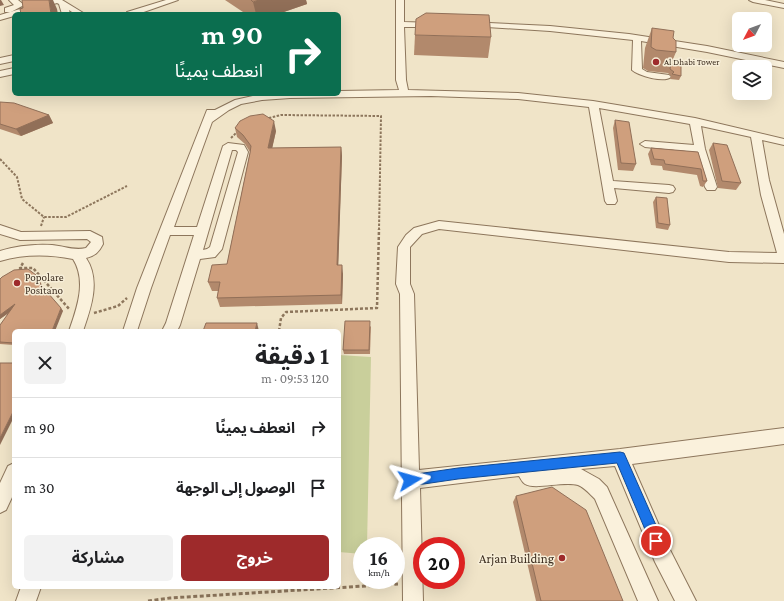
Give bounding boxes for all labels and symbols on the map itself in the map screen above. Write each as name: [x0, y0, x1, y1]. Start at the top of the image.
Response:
north arrow: [732, 12, 772, 52]
marker: Al Dhabi Tower: [651, 57, 661, 67]
place label: Al Dhabi Tower: [664, 57, 720, 67]
place label: Popolare Positano: [25, 271, 64, 296]
marker: Popolare Positano: [12, 278, 22, 288]
position arrow: [389, 459, 431, 501]
pin: [639, 524, 673, 558]
speed limit sign: 20: [413, 537, 465, 589]
place label: Arjan Building: [479, 551, 555, 567]
marker: Arjan Building: [557, 553, 567, 563]

